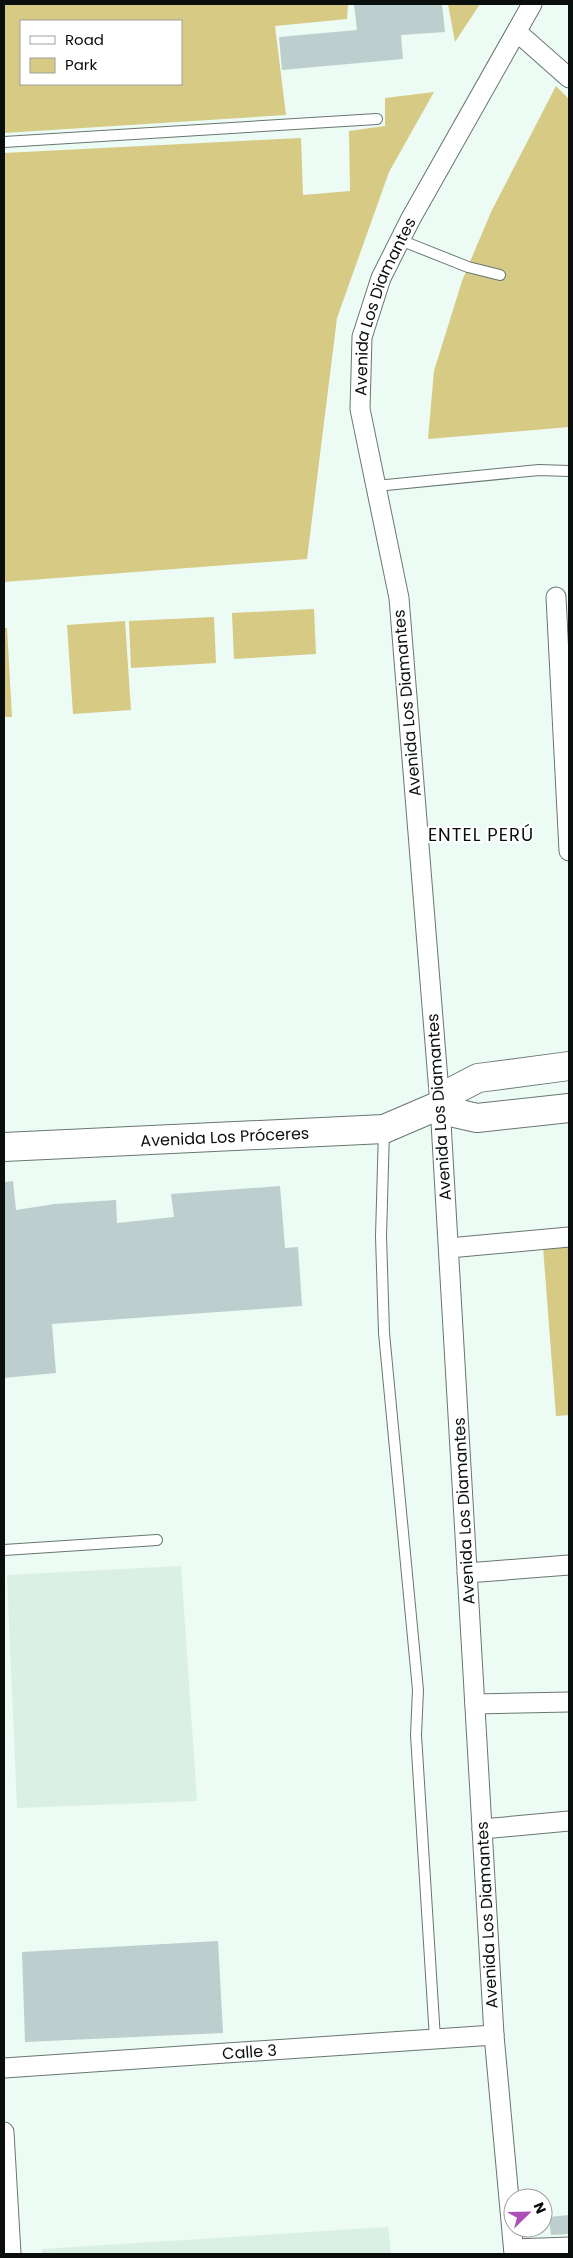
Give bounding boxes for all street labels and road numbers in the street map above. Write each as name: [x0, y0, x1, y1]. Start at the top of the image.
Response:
street label: Avenida Los Diamantes: [349, 213, 421, 396]
street label: Avenida Los Diamantes: [387, 609, 427, 797]
street label: Avenida Los Diamantes: [421, 1013, 457, 1201]
street label: Avenida Los Próceres: [140, 1121, 310, 1152]
street label: Avenida Los Diamantes: [448, 1417, 480, 1605]
street label: Avenida Los Diamantes: [471, 1821, 503, 2009]
street label: Calle 3: [221, 2038, 278, 2065]

